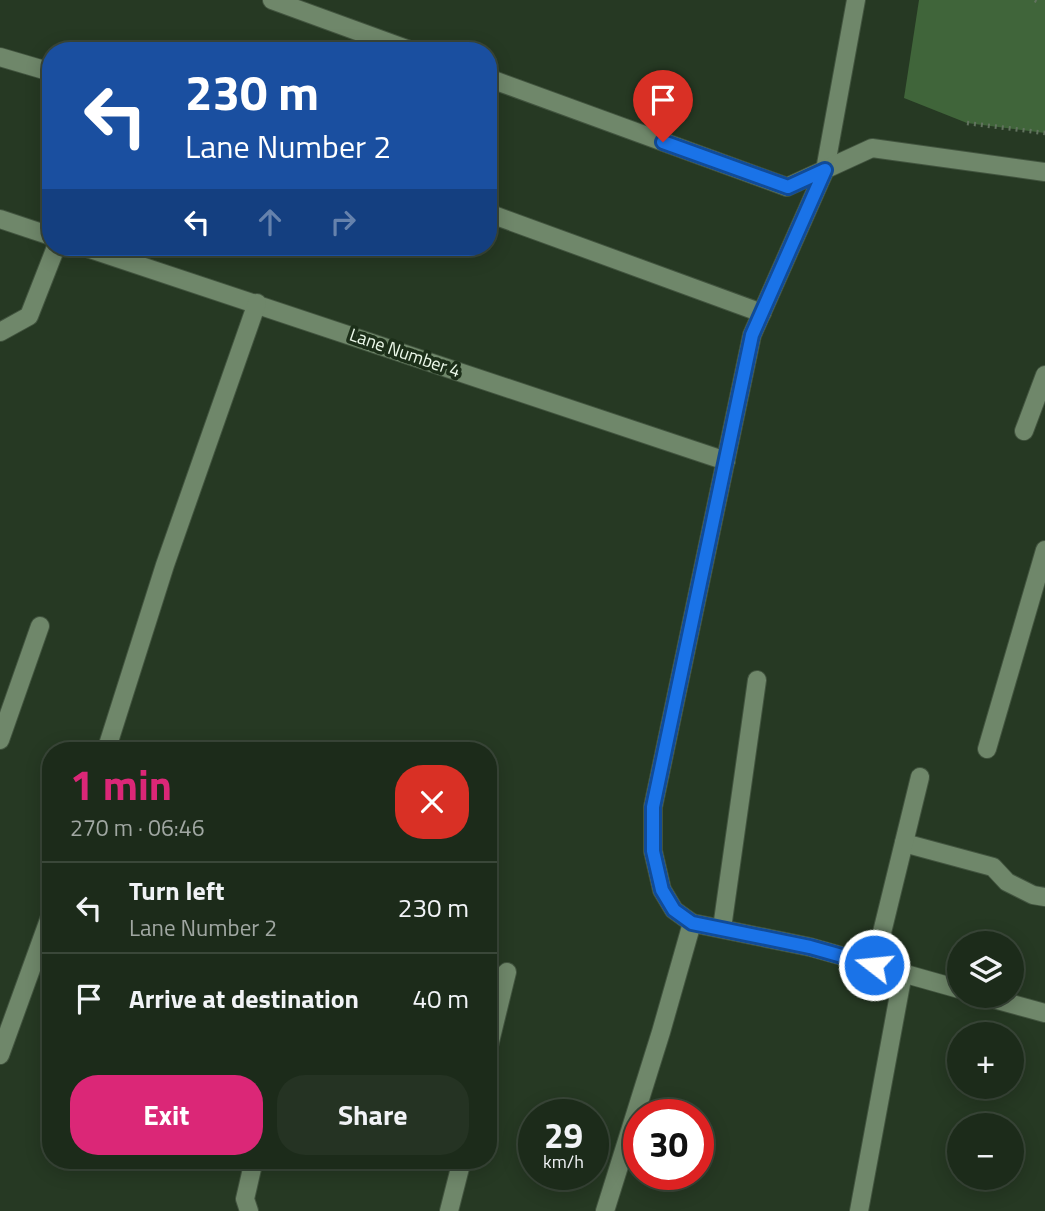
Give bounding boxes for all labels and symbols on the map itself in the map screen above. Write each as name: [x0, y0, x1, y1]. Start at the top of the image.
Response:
pin: [633, 70, 693, 142]
street label: Lane Number 4: [346, 321, 464, 384]
position arrow: [837, 928, 911, 1002]
speed limit sign: 30: [623, 1099, 714, 1190]

